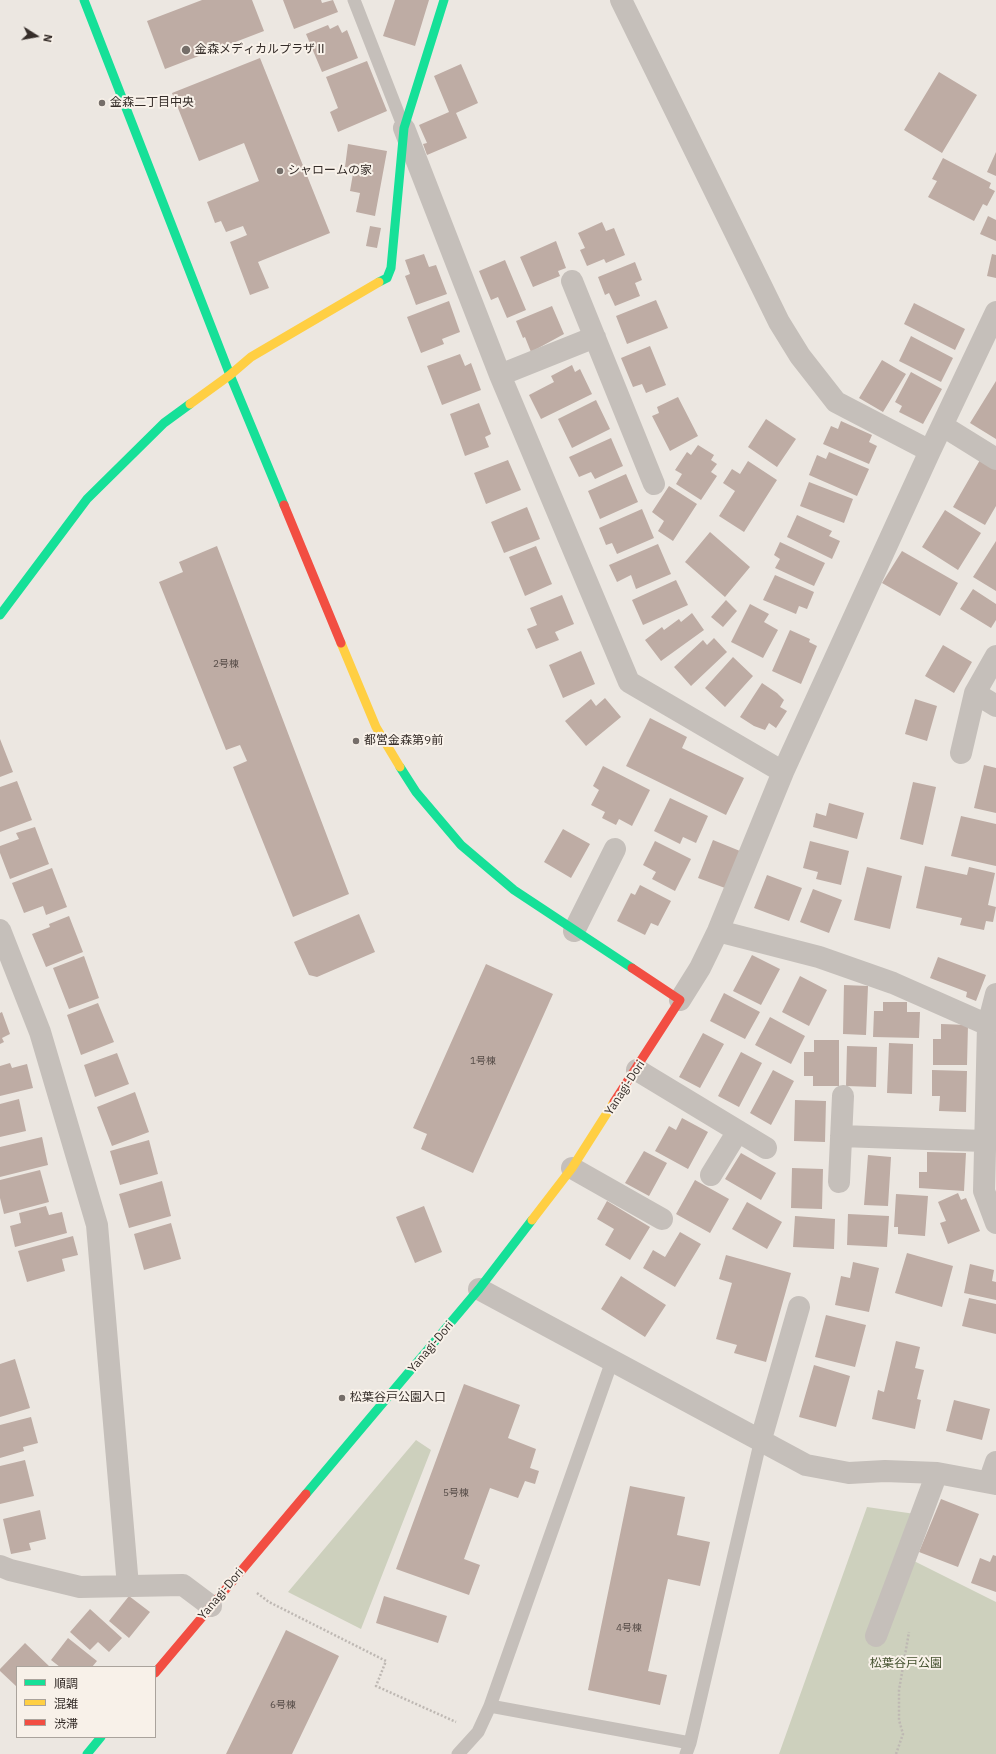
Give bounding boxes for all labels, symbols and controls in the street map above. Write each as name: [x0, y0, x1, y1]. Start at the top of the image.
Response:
north arrow: [16, 16, 56, 56]
text: N: [40, 33, 55, 44]
place label: 金森メディカルプラザⅡ: [195, 43, 327, 57]
marker: 金森メディカルプラザⅡ: [180, 44, 192, 56]
place label: 金森二丁目中央: [110, 96, 194, 110]
marker: 金森二丁目中央: [97, 98, 107, 108]
place label: シャロームの家: [288, 164, 372, 178]
marker: シャロームの家: [275, 166, 285, 176]
house number: 2号棟: [213, 658, 239, 670]
place label: 都営金森第9前: [364, 734, 443, 748]
marker: 都営金森第9前: [351, 736, 361, 746]
house number: 1号棟: [470, 1055, 496, 1067]
street label: Yanagi-Dori: [602, 1058, 648, 1118]
street label: Yanagi-Dori: [405, 1318, 457, 1376]
place label: 松葉谷戸公園入口: [350, 1391, 446, 1405]
marker: 松葉谷戸公園入口: [337, 1393, 347, 1403]
house number: 5号棟: [443, 1487, 469, 1499]
street label: Yanagi-Dori: [195, 1565, 247, 1623]
house number: 4号棟: [616, 1622, 642, 1634]
park label: 松葉谷戸公園: [870, 1657, 942, 1671]
legend: [16, 1666, 156, 1738]
text: 順調: [54, 1676, 78, 1691]
text: 混雑: [54, 1696, 78, 1711]
house number: 6号棟: [270, 1699, 296, 1711]
text: 渋滞: [54, 1716, 78, 1731]

